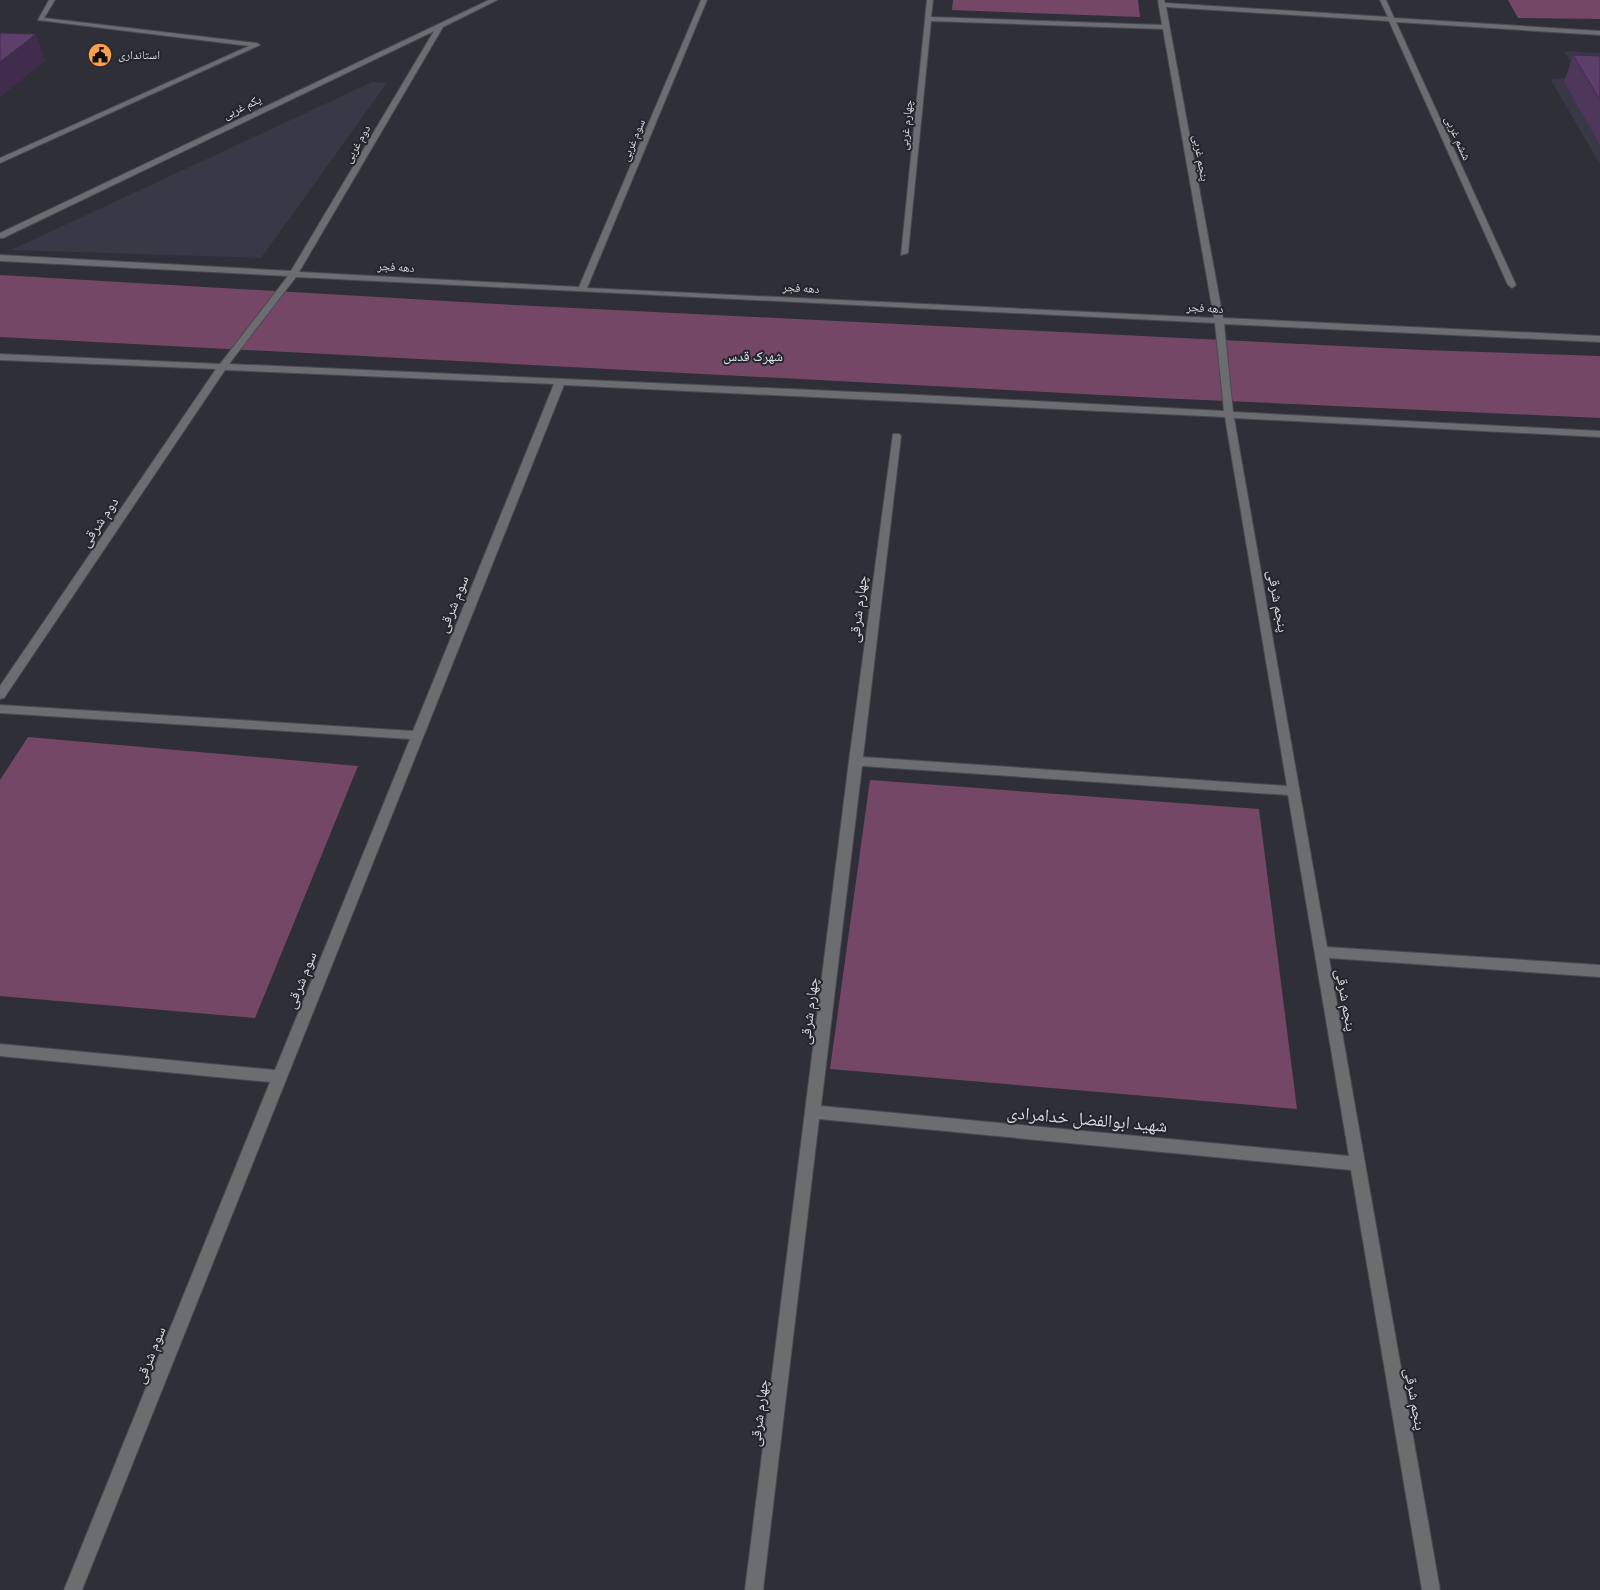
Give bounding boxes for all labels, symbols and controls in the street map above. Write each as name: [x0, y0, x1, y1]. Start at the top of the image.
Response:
public building icon: استانداری: [87, 42, 113, 68]
place label: استانداری: [118, 47, 160, 62]
street label: یکم غربی: [220, 91, 264, 123]
street label: چهارم غربی: [895, 99, 917, 151]
street label: ششم غربی: [1441, 113, 1475, 163]
street label: سوم غربی: [617, 116, 649, 164]
street label: دوم غربی: [340, 122, 374, 166]
street label: پنجم غربی: [1189, 133, 1213, 183]
street label: دهه فجر: [376, 258, 415, 275]
street label: دهه فجر: [781, 279, 820, 296]
street label: دهه فجر: [1185, 299, 1224, 316]
district label: شهرک قدس: [723, 347, 783, 365]
street label: دوم شرقی: [75, 493, 123, 551]
street label: پنجم شرقی: [1263, 568, 1293, 634]
street label: سوم شرقی: [432, 572, 474, 636]
street label: چهارم شرقی: [844, 574, 872, 644]
street label: سوم شرقی: [280, 948, 322, 1012]
street label: پنجم شرقی: [1331, 967, 1361, 1033]
street label: چهارم شرقی: [795, 976, 823, 1046]
street label: شهید ابوالفضل خدامرادی: [1006, 1100, 1168, 1137]
street label: سوم شرقی: [129, 1323, 171, 1387]
street label: پنجم شرقی: [1400, 1366, 1430, 1432]
street label: چهارم شرقی: [745, 1378, 773, 1448]

